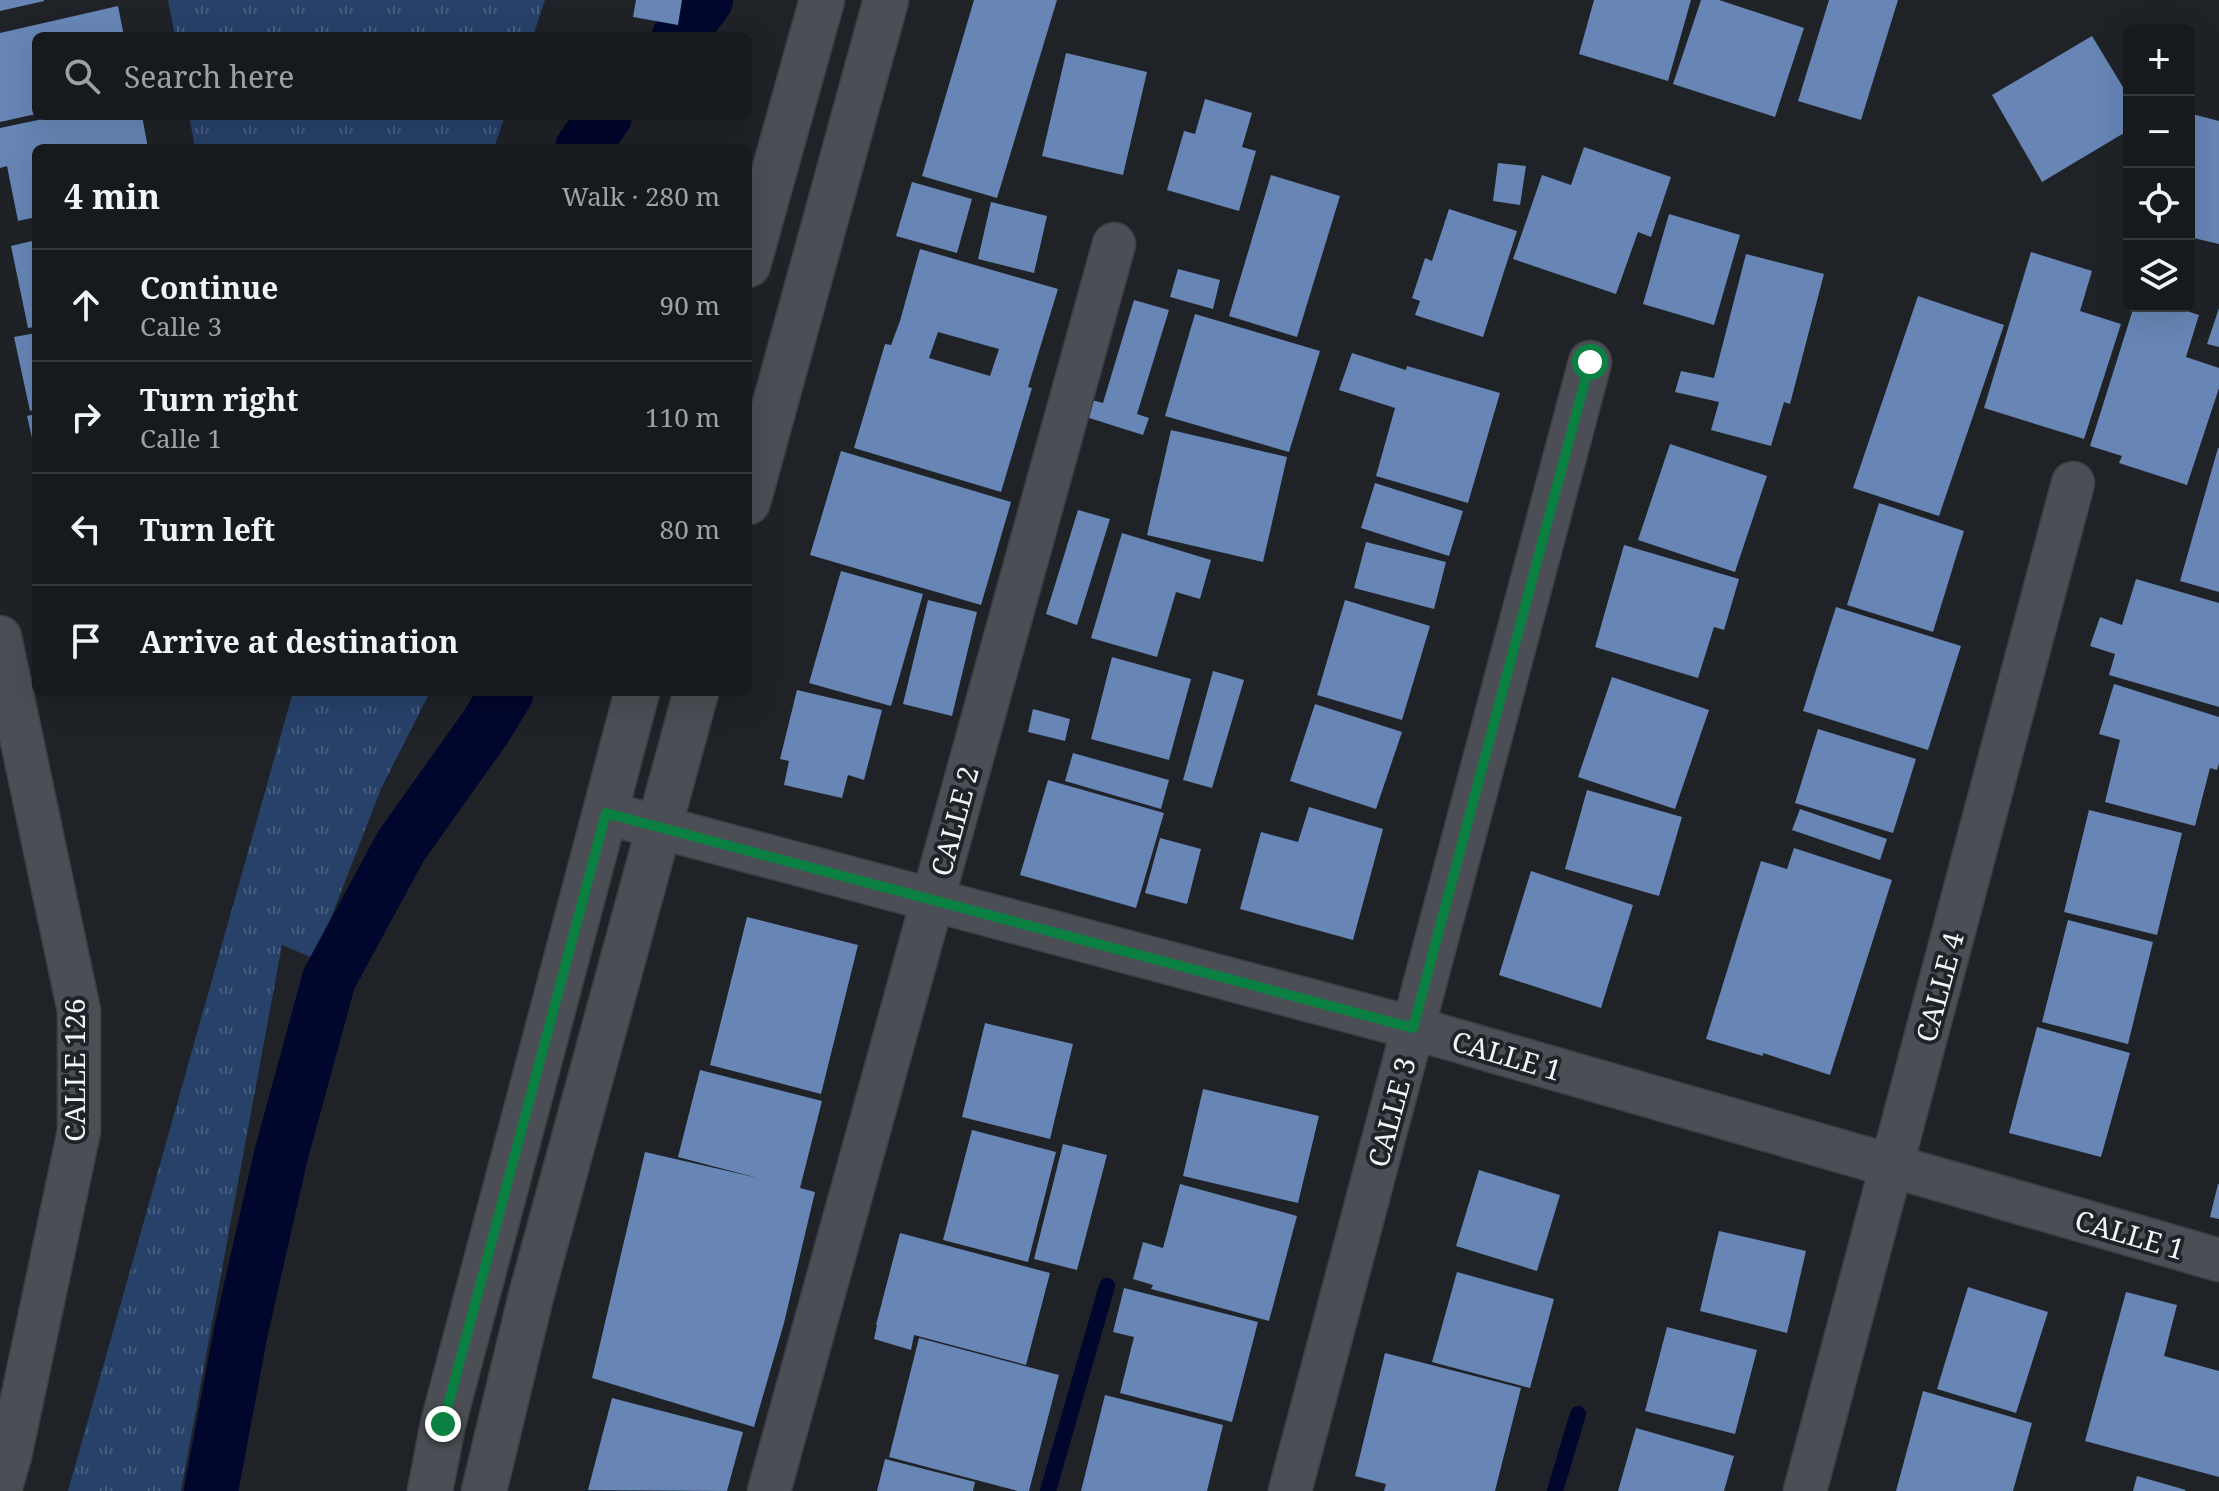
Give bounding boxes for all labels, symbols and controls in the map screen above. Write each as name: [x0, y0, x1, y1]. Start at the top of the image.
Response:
map controls: [2123, 24, 2195, 312]
button: +: [2123, 24, 2195, 96]
search box: [32, 32, 752, 120]
icon: search: [60, 54, 104, 98]
text: Search here: [124, 56, 294, 97]
button: −: [2123, 96, 2195, 168]
button: locate: [2123, 168, 2195, 240]
text: 4 min: [64, 173, 160, 219]
text: Walk · 280 m: [562, 178, 720, 214]
button: layers: [2123, 240, 2195, 312]
text: Continue: [140, 267, 278, 308]
icon: ahead: [64, 283, 108, 327]
text: 90 m: [660, 287, 720, 323]
text: Calle 3: [140, 308, 222, 344]
route start: [1572, 344, 1608, 380]
text: Turn right: [140, 379, 298, 420]
icon: right: [64, 395, 108, 439]
text: 110 m: [645, 399, 720, 435]
text: Calle 1: [140, 420, 222, 456]
icon: left: [64, 507, 108, 551]
text: Turn left: [140, 509, 275, 550]
text: 80 m: [660, 511, 720, 547]
icon: arrive: [64, 619, 108, 663]
text: Arrive at destination: [140, 621, 459, 662]
street label: CALLE 2: [921, 762, 987, 880]
street label: CALLE 4: [1906, 928, 1972, 1046]
street label: CALLE 126: [55, 998, 93, 1142]
street label: CALLE 1: [1448, 1021, 1566, 1089]
street label: CALLE 3: [1358, 1053, 1424, 1171]
street label: CALLE 1: [2071, 1200, 2189, 1268]
route end: [425, 1406, 461, 1442]

